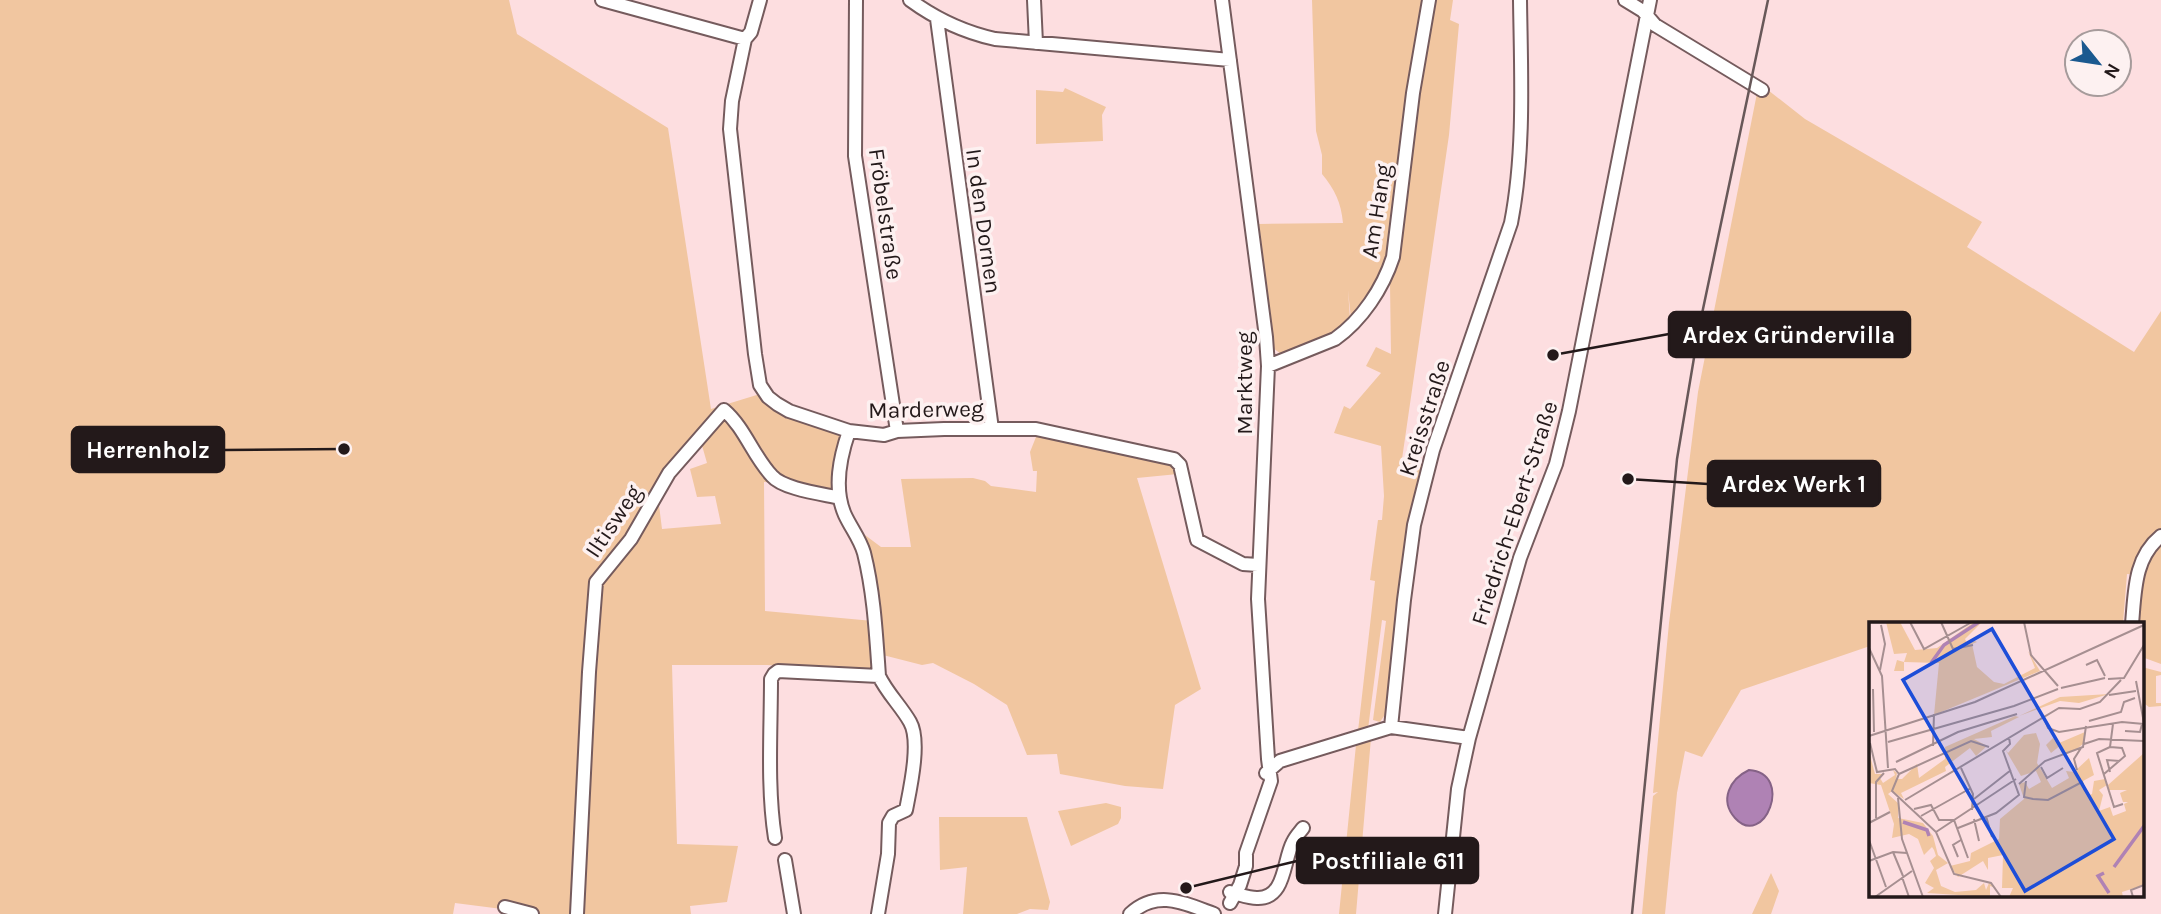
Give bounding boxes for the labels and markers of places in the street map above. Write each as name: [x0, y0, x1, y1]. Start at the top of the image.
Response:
callout: Ardex Gründervilla: [1669, 312, 1910, 357]
callout: Herrenholz: [72, 427, 224, 472]
callout: Ardex Werk 1: [1708, 461, 1880, 506]
callout: Postfiliale 611: [1297, 838, 1478, 883]

